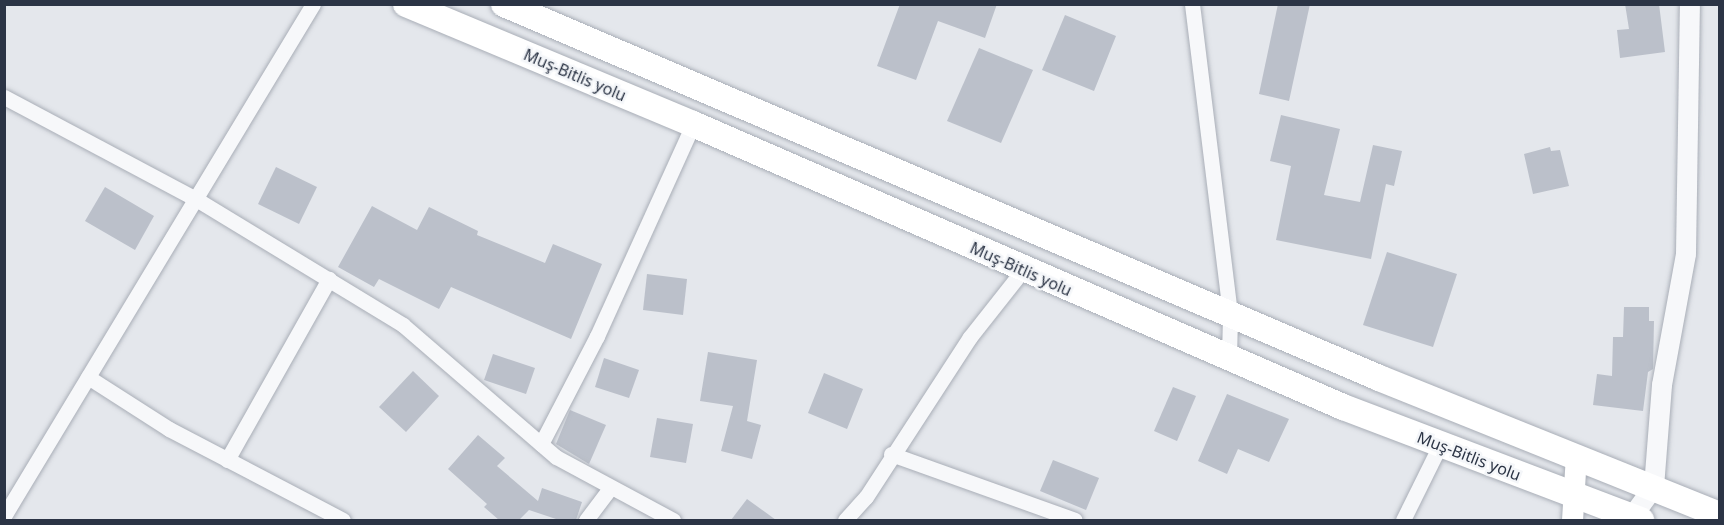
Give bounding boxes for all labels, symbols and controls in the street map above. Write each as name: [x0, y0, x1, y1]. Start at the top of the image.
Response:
street label: Muş-Bitlis yolu: [521, 45, 629, 105]
street label: Muş-Bitlis yolu: [967, 238, 1075, 300]
street label: Muş-Bitlis yolu: [1414, 427, 1524, 485]

